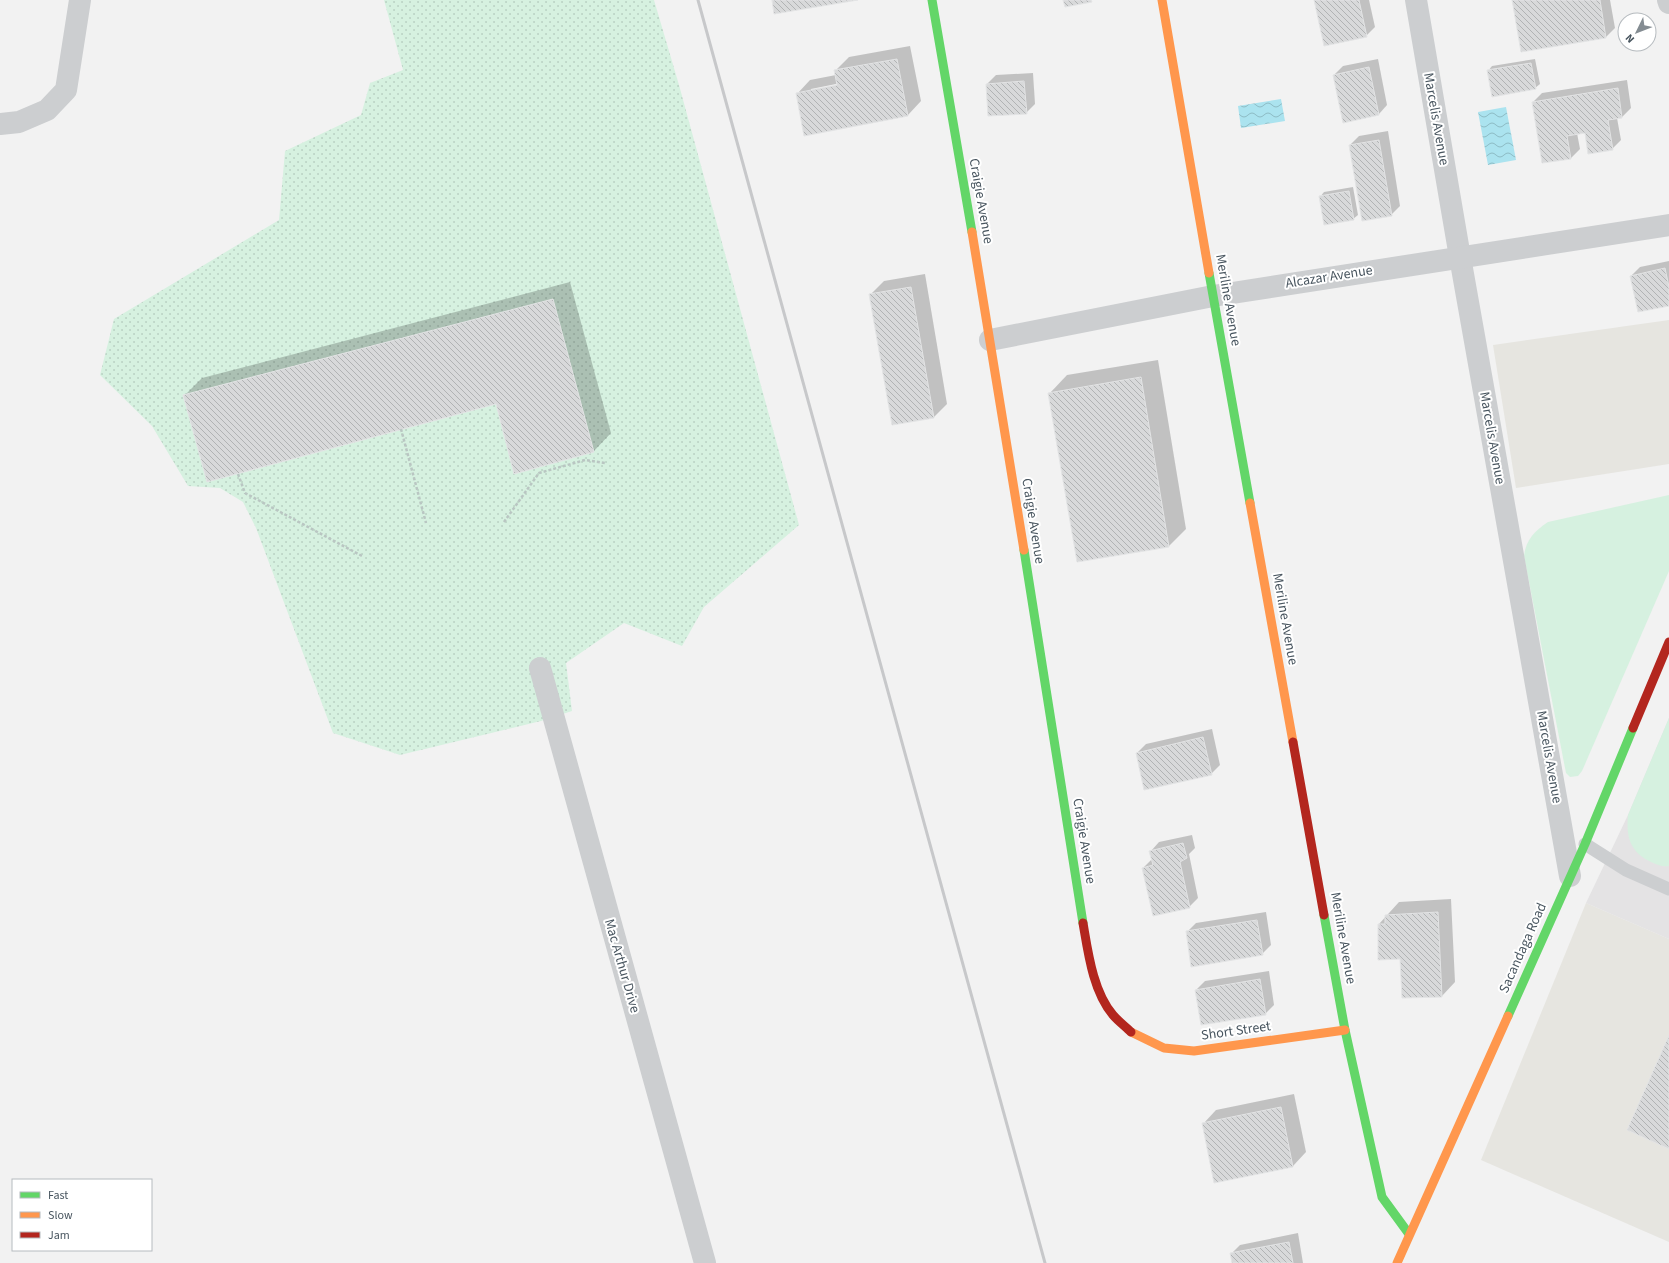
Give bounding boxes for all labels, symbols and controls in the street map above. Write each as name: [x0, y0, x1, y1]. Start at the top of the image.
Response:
north arrow: [1617, 12, 1657, 52]
text: N: [1622, 31, 1638, 46]
street label: Marcelis Avenue: [1418, 71, 1454, 167]
street label: Craigie Avenue: [964, 157, 998, 245]
street label: Meriline Avenue: [1210, 252, 1246, 348]
street label: Alcazar Avenue: [1284, 260, 1374, 294]
street label: Marcelis Avenue: [1474, 390, 1510, 486]
street label: Craigie Avenue: [1016, 477, 1050, 565]
street label: Meriline Avenue: [1267, 571, 1303, 667]
street label: Marcelis Avenue: [1531, 709, 1567, 805]
street label: Craigie Avenue: [1067, 797, 1101, 885]
street label: Meriline Avenue: [1325, 890, 1361, 986]
street label: Sacandaga Road: [1494, 900, 1552, 996]
street label: Mac Arthur Drive: [599, 917, 645, 1015]
street label: Short Street: [1200, 1016, 1272, 1046]
legend: [12, 1179, 152, 1251]
text: Fast: [48, 1187, 68, 1204]
text: Slow: [48, 1207, 73, 1224]
text: Jam: [48, 1227, 70, 1244]

